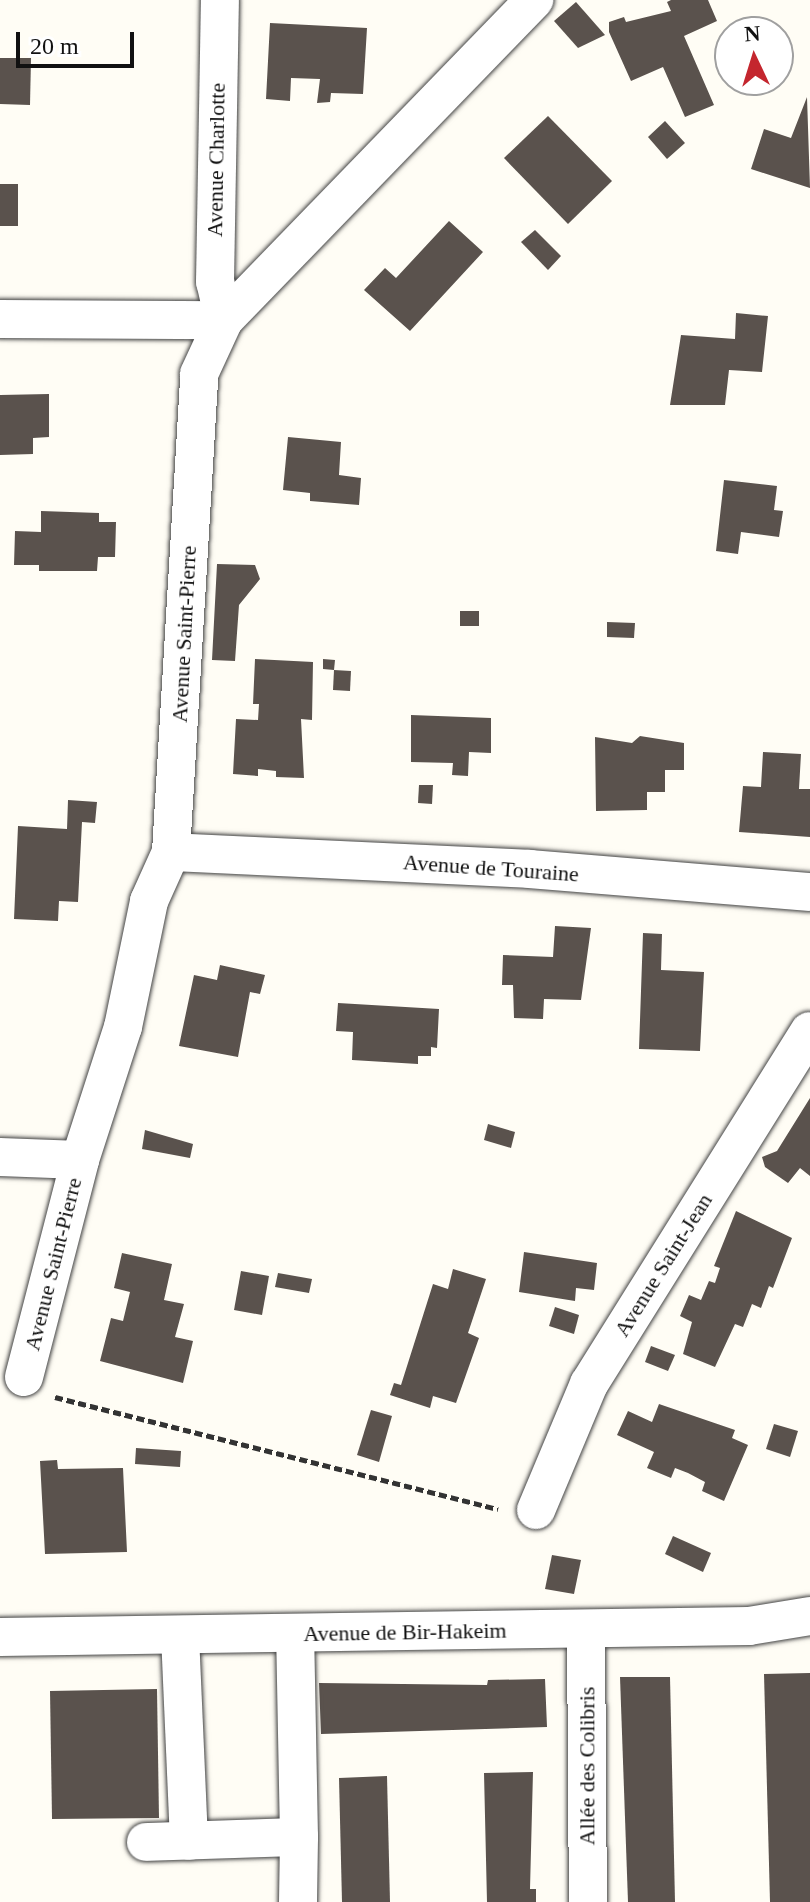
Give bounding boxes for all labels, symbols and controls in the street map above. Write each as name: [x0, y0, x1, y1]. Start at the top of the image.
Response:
scale bar: [20, 16, 138, 66]
north arrow: [714, 16, 794, 96]
text: N: [744, 21, 761, 47]
text: 20 m: [30, 33, 79, 59]
street label: Avenue Charlotte: [201, 83, 231, 237]
street label: Avenue Saint-Pierre: [166, 545, 202, 723]
street label: Avenue de Touraine: [402, 849, 580, 887]
street label: Avenue Saint-Pierre: [19, 1175, 87, 1353]
street label: Avenue Saint-Jean: [608, 1188, 718, 1342]
street label: Avenue de Bir-Hakeim: [303, 1617, 507, 1647]
street label: Allée des Colibris: [574, 1687, 600, 1845]

